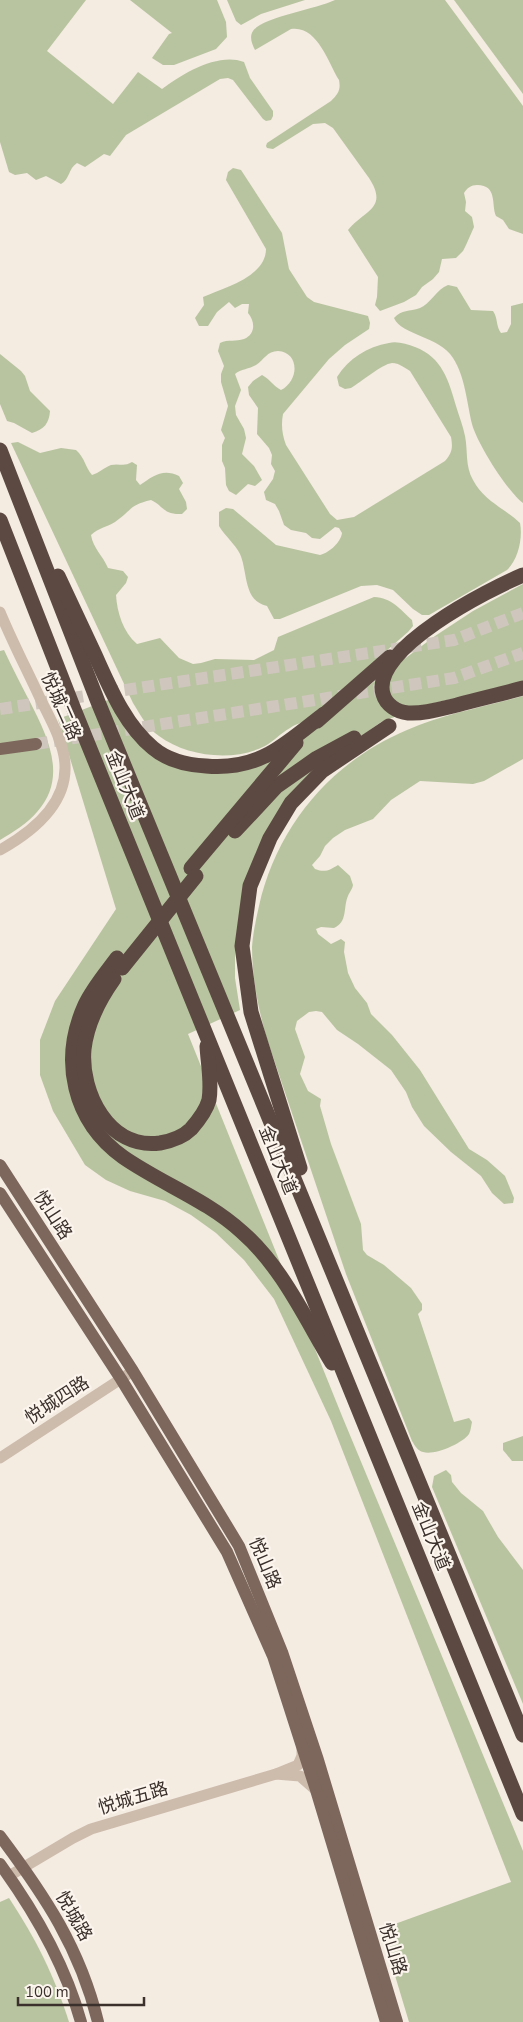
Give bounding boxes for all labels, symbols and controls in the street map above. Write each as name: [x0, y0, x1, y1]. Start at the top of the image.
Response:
street label: 悦城二路: [35, 668, 87, 744]
street label: 金山大道: [100, 747, 150, 823]
street label: 金山大道: [253, 1122, 303, 1198]
street label: 悦山路: [28, 1186, 78, 1244]
street label: 悦城四路: [20, 1370, 94, 1430]
street label: 金山大道: [406, 1498, 456, 1574]
street label: 悦山路: [243, 1533, 287, 1593]
street label: 悦城五路: [95, 1776, 171, 1820]
street label: 悦城路: [50, 1887, 98, 1945]
street label: 悦山路: [374, 1920, 412, 1978]
scale bar: [18, 1974, 144, 2006]
text: 100 m: [25, 1982, 69, 2002]

